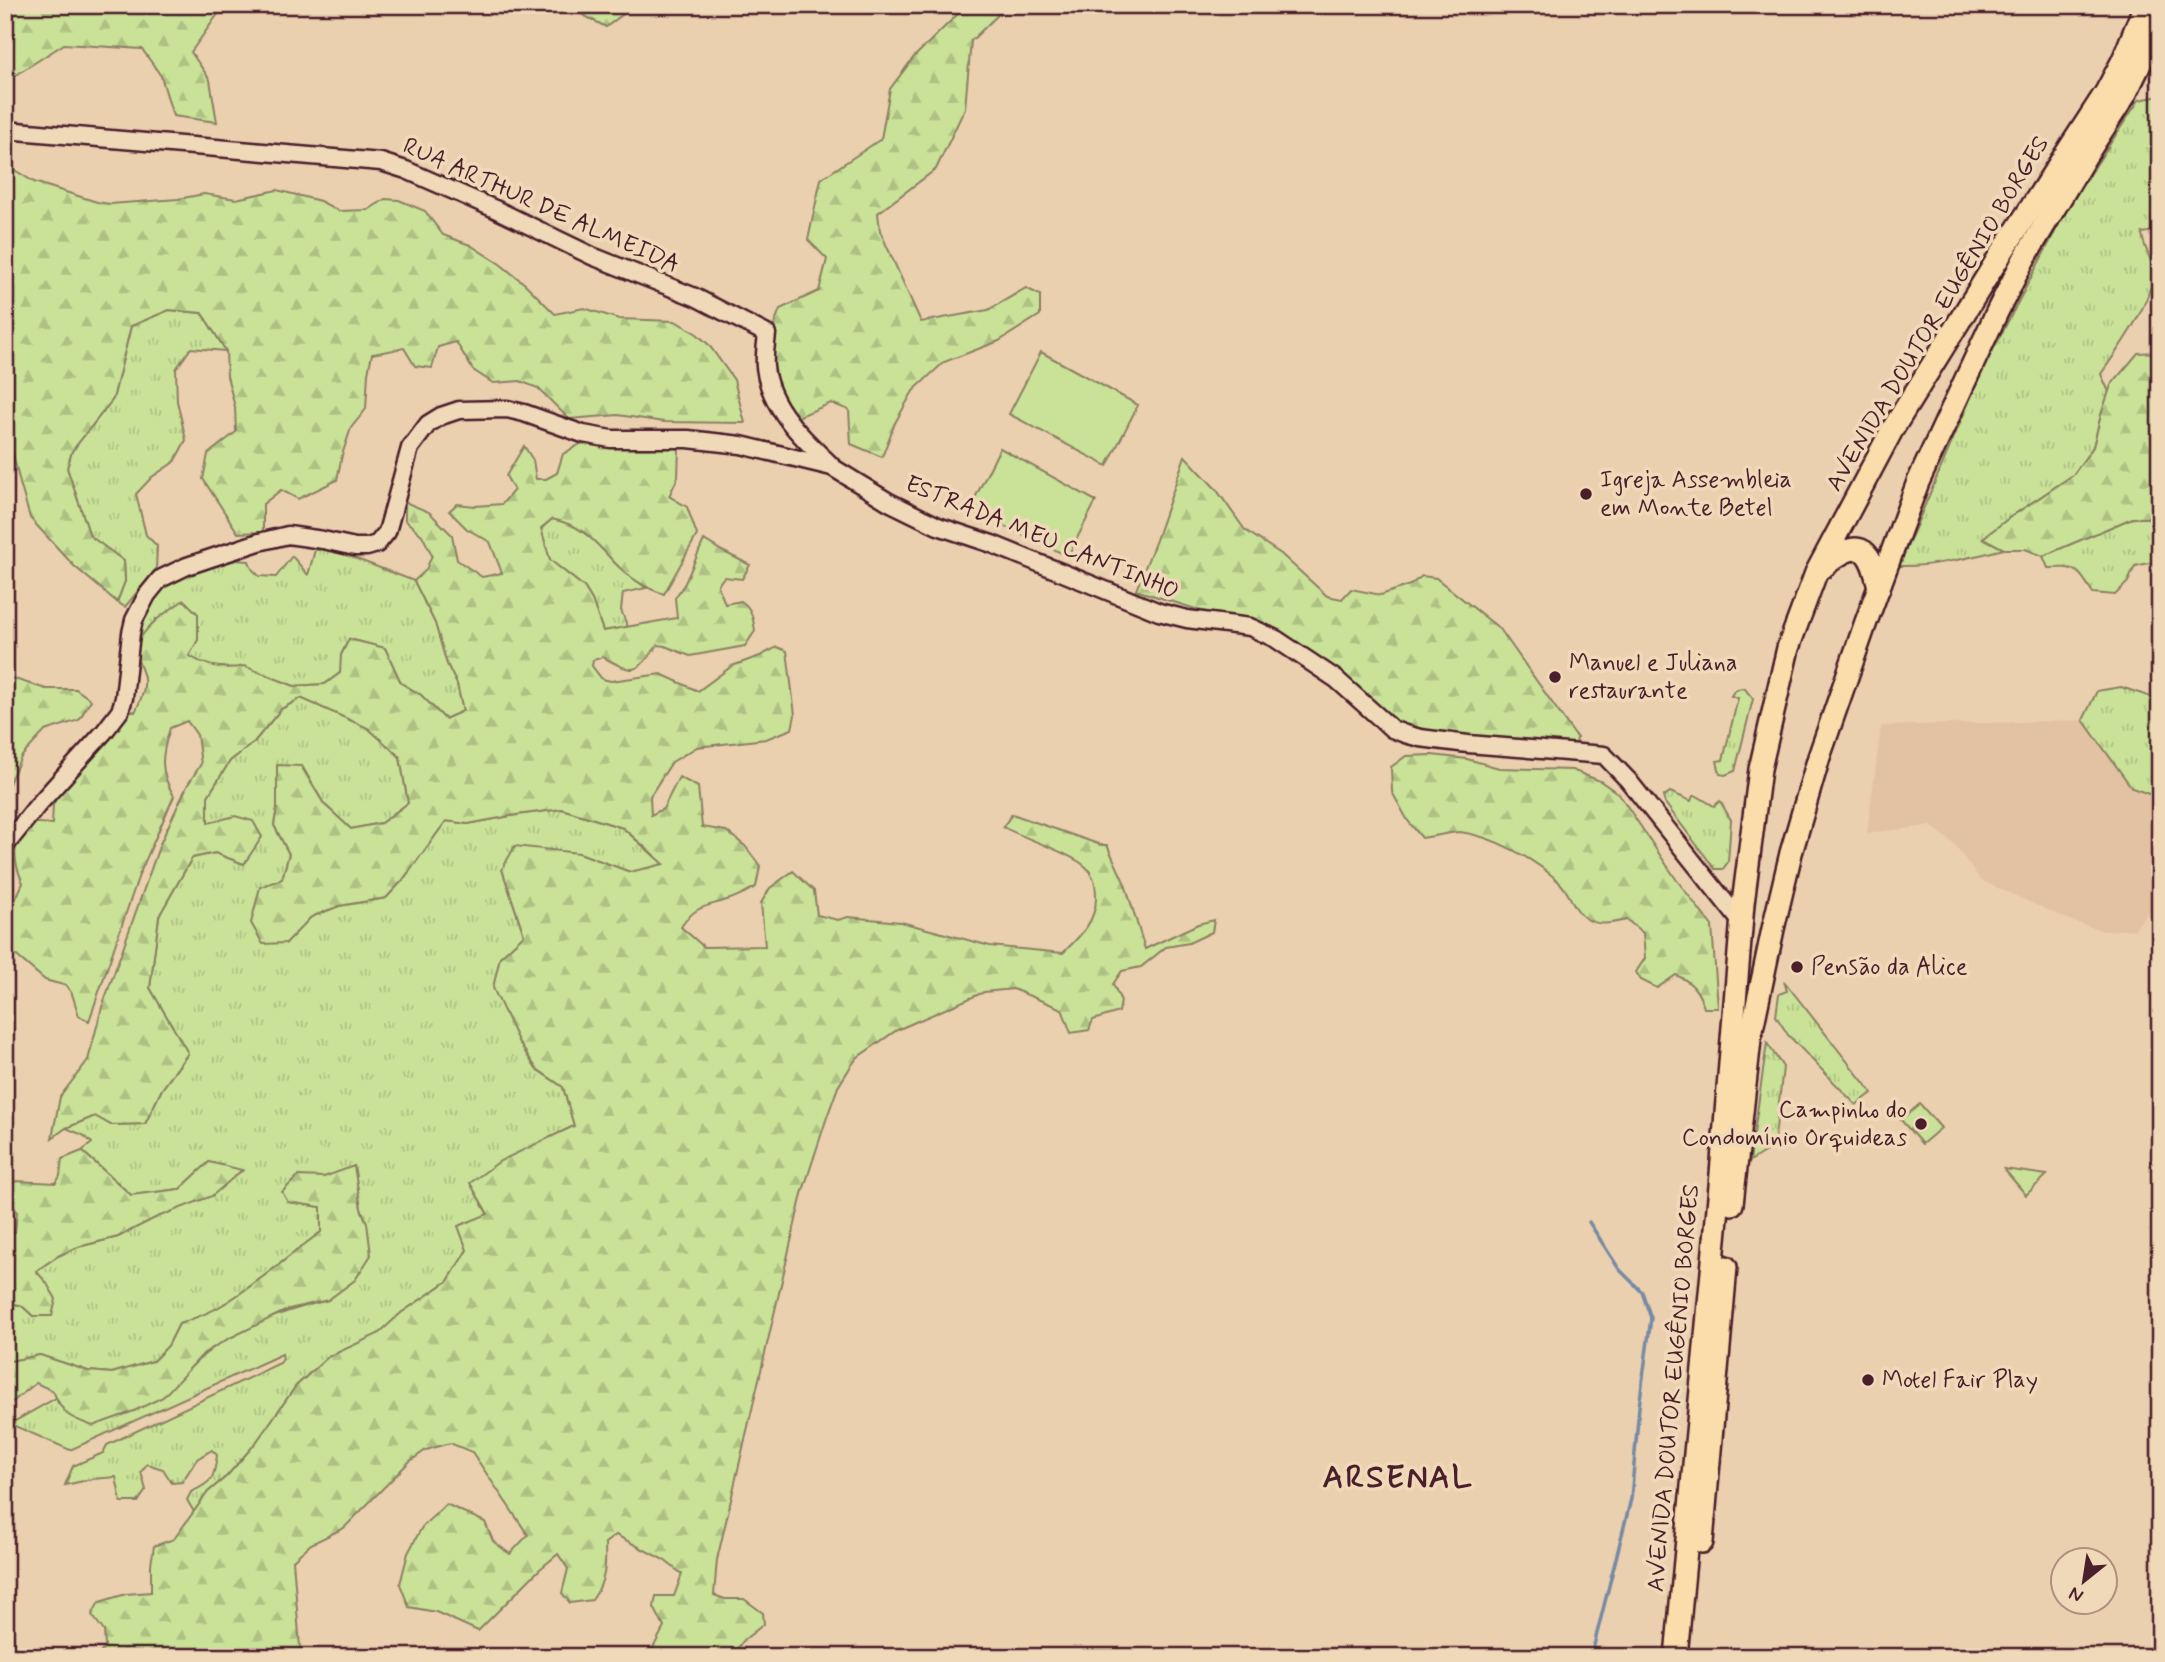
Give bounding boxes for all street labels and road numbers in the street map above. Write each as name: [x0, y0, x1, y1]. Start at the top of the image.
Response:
street label: RUA ARTHUR DE ALMEIDA: [398, 131, 684, 281]
street label: AVENIDA DOUTOR EUGÊNIO BORGES: [1819, 131, 2057, 497]
street label: ESTRADA MEU CANTINHO: [901, 469, 1183, 607]
street label: AVENIDA DOUTOR EUGÊNIO BORGES: [1641, 1183, 1707, 1593]

